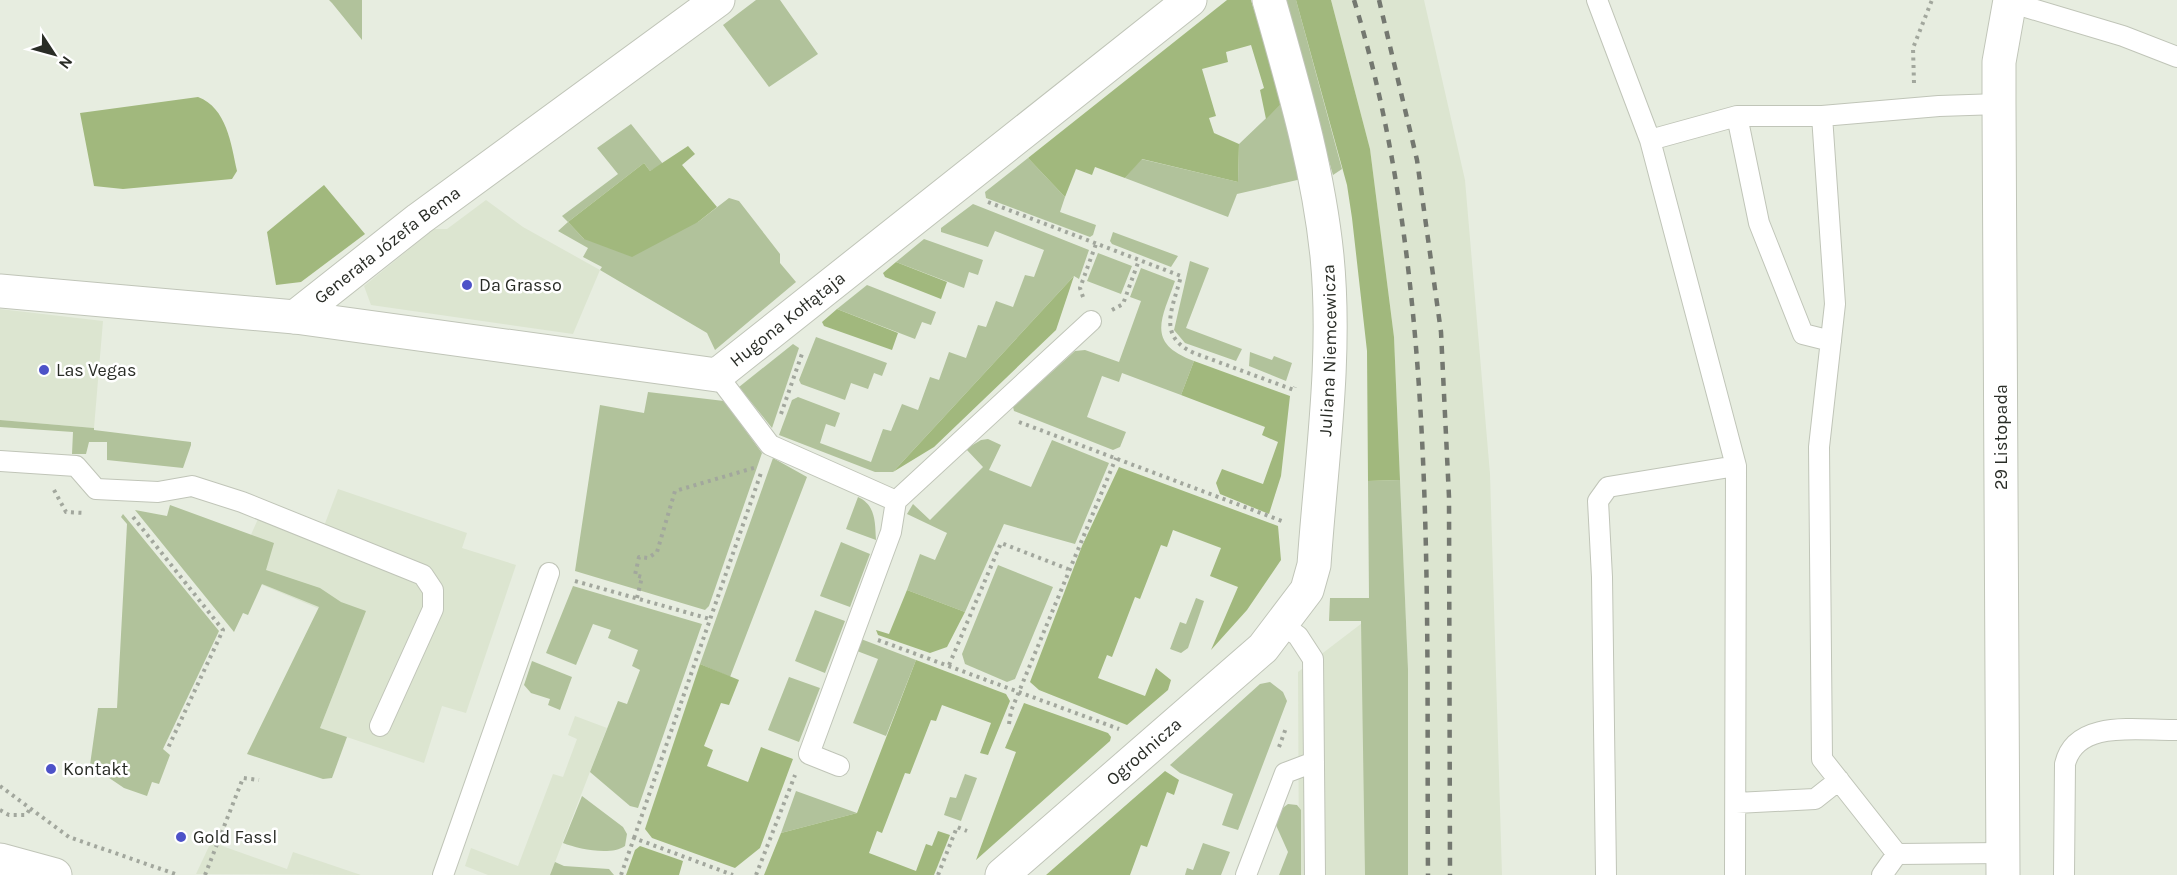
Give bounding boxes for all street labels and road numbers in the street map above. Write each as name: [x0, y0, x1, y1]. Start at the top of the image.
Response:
street label: Generała Józefa Bema: [310, 181, 465, 309]
street label: Juliana Niemcewicza: [1314, 263, 1341, 437]
street label: Hugona Kołłątaja: [725, 267, 850, 372]
street label: 29 Listopada: [1990, 384, 2012, 490]
street label: Ogrodnicza: [1102, 713, 1186, 790]

